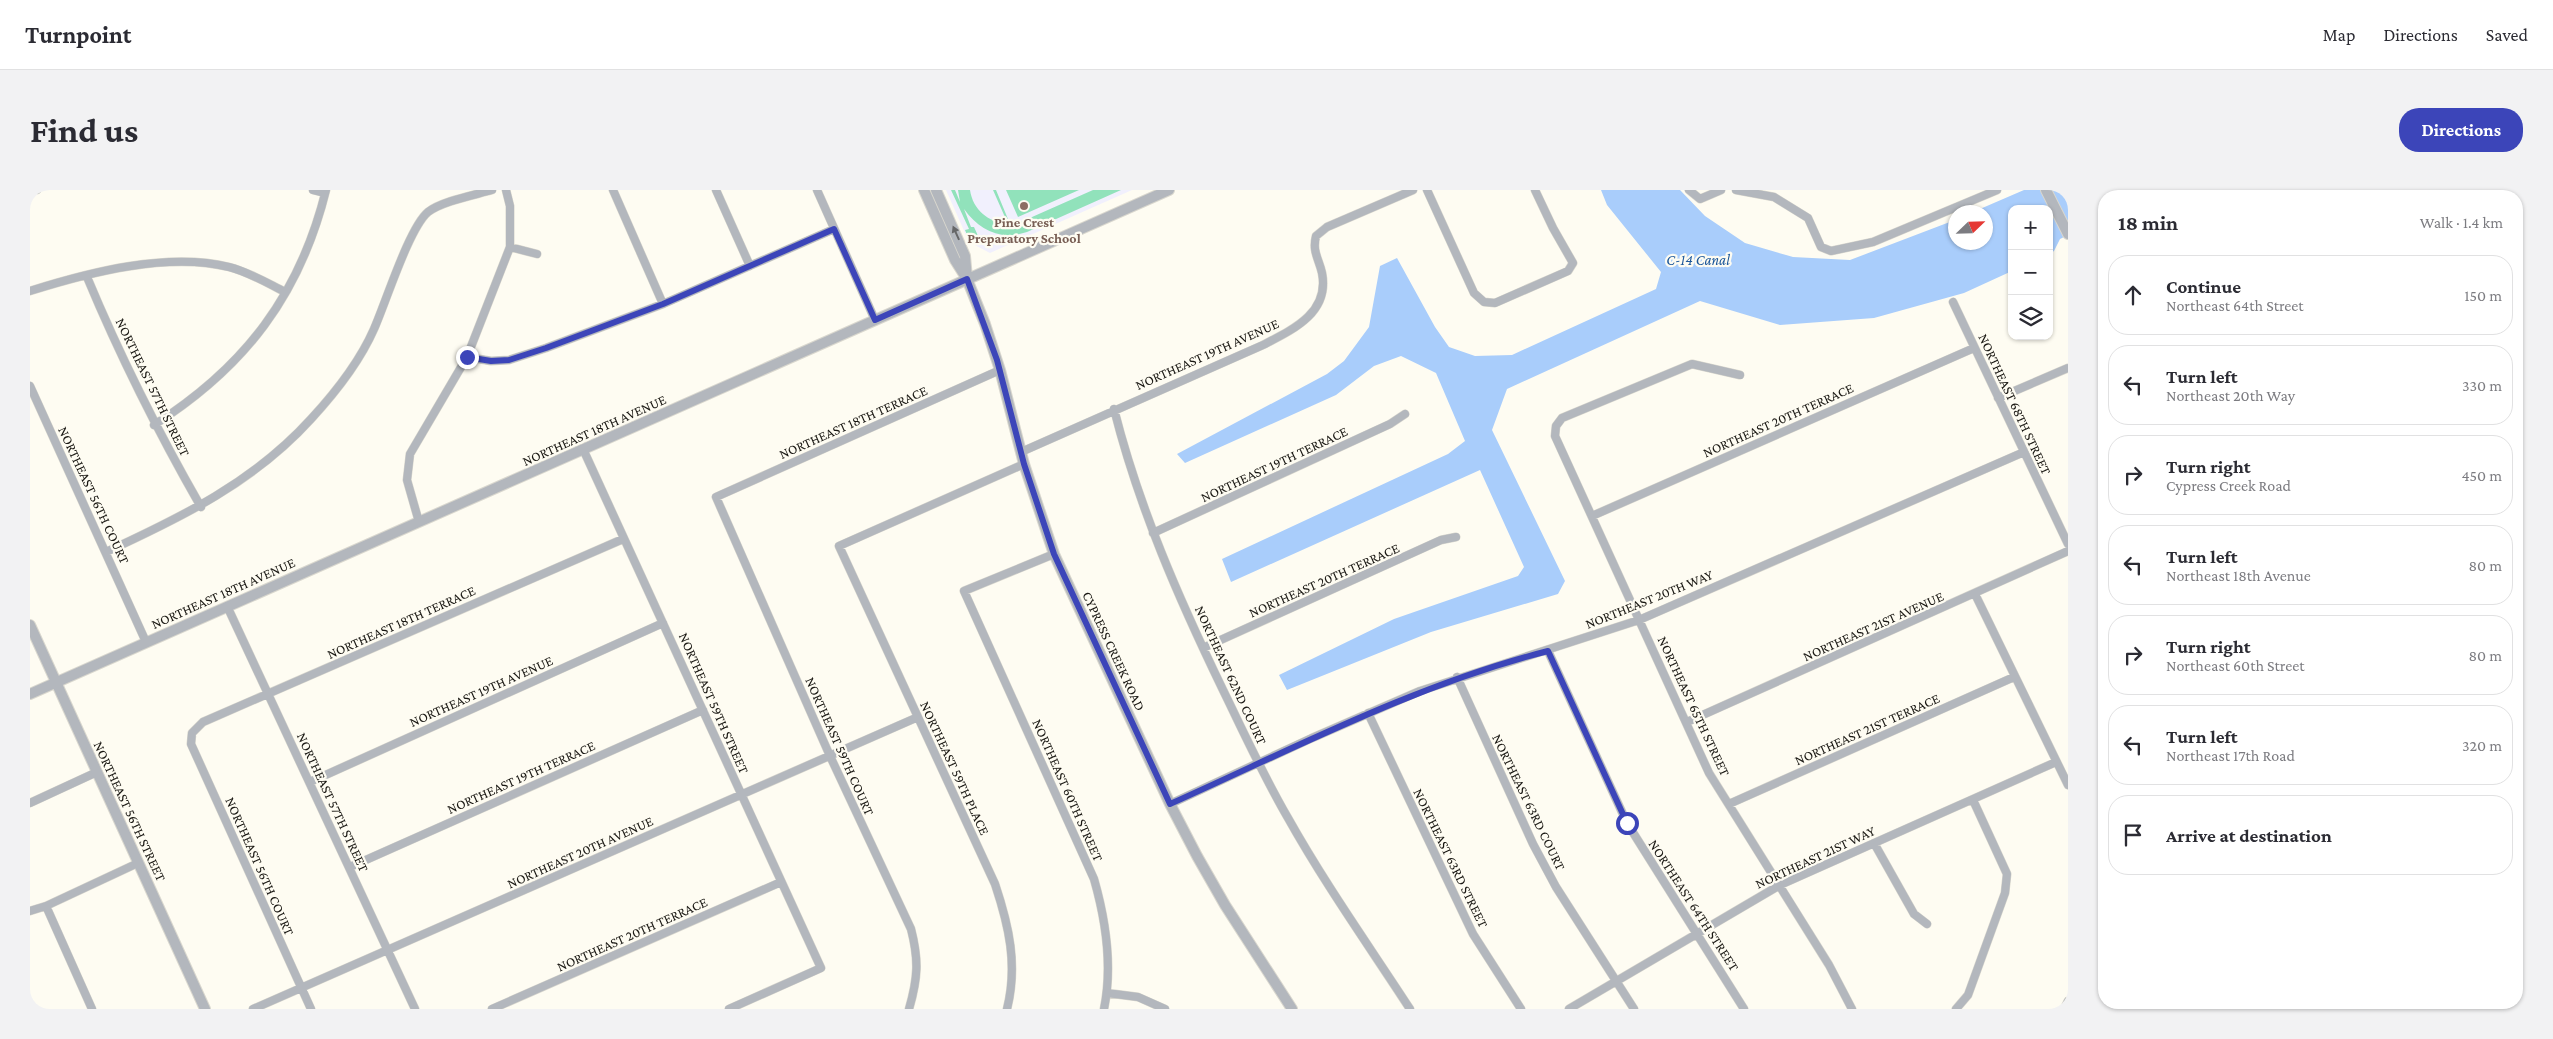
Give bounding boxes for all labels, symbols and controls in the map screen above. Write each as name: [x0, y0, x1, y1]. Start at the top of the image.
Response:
text: Turnpoint: [25, 21, 131, 48]
text: Map: [2323, 25, 2355, 45]
text: Directions: [2383, 25, 2458, 45]
text: Saved: [2486, 25, 2528, 45]
button: Directions: [2399, 108, 2523, 152]
text: Find us: [30, 111, 138, 150]
marker: Pine Crest Preparatory School: [1018, 200, 1030, 212]
north arrow: [1948, 205, 1993, 250]
map controls: [2008, 205, 2053, 340]
button: +: [2008, 205, 2053, 250]
text: 18 min: [2118, 211, 2178, 235]
place label: Pine Crest Preparatory School: [967, 214, 1081, 246]
text: Walk · 1.4 km: [2420, 214, 2503, 231]
one-way arrow: [951, 226, 959, 240]
button: −: [2008, 250, 2053, 295]
water label: C-14 Canal: [1666, 252, 1730, 268]
text: Continue: [2166, 276, 2241, 297]
icon: ahead: [2119, 281, 2147, 309]
text: 150 m: [2464, 287, 2502, 304]
button: layers: [2008, 295, 2053, 340]
text: Northeast 64th Street: [2166, 297, 2304, 314]
street label: NORTHEAST 57TH STREET: [113, 315, 194, 459]
street label: NORTHEAST 19TH AVENUE: [1133, 315, 1282, 393]
street label: NORTHEAST 68TH STREET: [1975, 331, 2055, 477]
route end: [456, 346, 479, 369]
text: Turn left: [2166, 366, 2238, 387]
icon: left: [2119, 371, 2147, 399]
text: 330 m: [2462, 377, 2502, 394]
street label: NORTHEAST 20TH TERRACE: [1700, 379, 1856, 460]
street label: NORTHEAST 18TH TERRACE: [776, 382, 930, 462]
text: Northeast 20th Way: [2166, 387, 2295, 404]
street label: NORTHEAST 18TH AVENUE: [520, 391, 669, 469]
street label: NORTHEAST 19TH TERRACE: [1198, 423, 1350, 505]
street label: NORTHEAST 56TH COURT: [55, 424, 133, 567]
text: Turn right: [2166, 456, 2251, 477]
icon: right: [2119, 461, 2147, 489]
text: 450 m: [2461, 467, 2502, 484]
text: Cypress Creek Road: [2166, 477, 2291, 494]
street label: NORTHEAST 20TH TERRACE: [1246, 539, 1402, 620]
text: Turn left: [2166, 546, 2238, 567]
icon: left: [2119, 551, 2147, 579]
street label: NORTHEAST 18TH AVENUE: [149, 554, 298, 632]
text: 80 m: [2468, 557, 2502, 574]
street label: NORTHEAST 20TH WAY: [1583, 566, 1716, 632]
text: Northeast 18th Avenue: [2166, 567, 2311, 584]
street label: NORTHEAST 18TH TERRACE: [324, 582, 478, 662]
street label: NORTHEAST 21ST AVENUE: [1800, 588, 1946, 664]
street label: CYPRESS CREEK ROAD: [1079, 589, 1149, 713]
street label: NORTHEAST 62ND COURT: [1192, 603, 1270, 747]
street label: NORTHEAST 59TH STREET: [676, 630, 753, 776]
street label: NORTHEAST 65TH STREET: [1655, 634, 1734, 779]
text: Turn right: [2166, 636, 2251, 657]
icon: right: [2119, 641, 2147, 669]
text: 80 m: [2468, 647, 2502, 664]
street label: NORTHEAST 19TH AVENUE: [407, 652, 556, 730]
text: Northeast 60th Street: [2166, 657, 2305, 674]
street label: NORTHEAST 59TH COURT: [802, 674, 878, 818]
street label: NORTHEAST 21ST TERRACE: [1792, 690, 1942, 768]
street label: NORTHEAST 59TH PLACE: [917, 699, 993, 838]
street label: NORTHEAST 60TH STREET: [1029, 716, 1107, 864]
text: Turn left: [2166, 726, 2238, 747]
street label: NORTHEAST 57TH STREET: [294, 730, 372, 875]
street label: NORTHEAST 63RD COURT: [1489, 731, 1569, 873]
icon: left: [2119, 731, 2147, 759]
street label: NORTHEAST 19TH TERRACE: [445, 737, 598, 817]
text: 320 m: [2462, 737, 2502, 754]
street label: NORTHEAST 56TH STREET: [90, 738, 170, 884]
text: Northeast 17th Road: [2166, 747, 2295, 764]
street label: NORTHEAST 63RD STREET: [1410, 786, 1492, 930]
street label: NORTHEAST 56TH COURT: [222, 794, 298, 938]
street label: NORTHEAST 20TH AVENUE: [505, 812, 656, 891]
route start: [1616, 812, 1639, 835]
icon: arrive: [2119, 821, 2147, 849]
street label: NORTHEAST 21ST WAY: [1753, 822, 1878, 892]
text: Arrive at destination: [2166, 825, 2332, 846]
street label: NORTHEAST 64TH STREET: [1646, 836, 1743, 974]
street label: NORTHEAST 20TH TERRACE: [554, 893, 710, 974]

